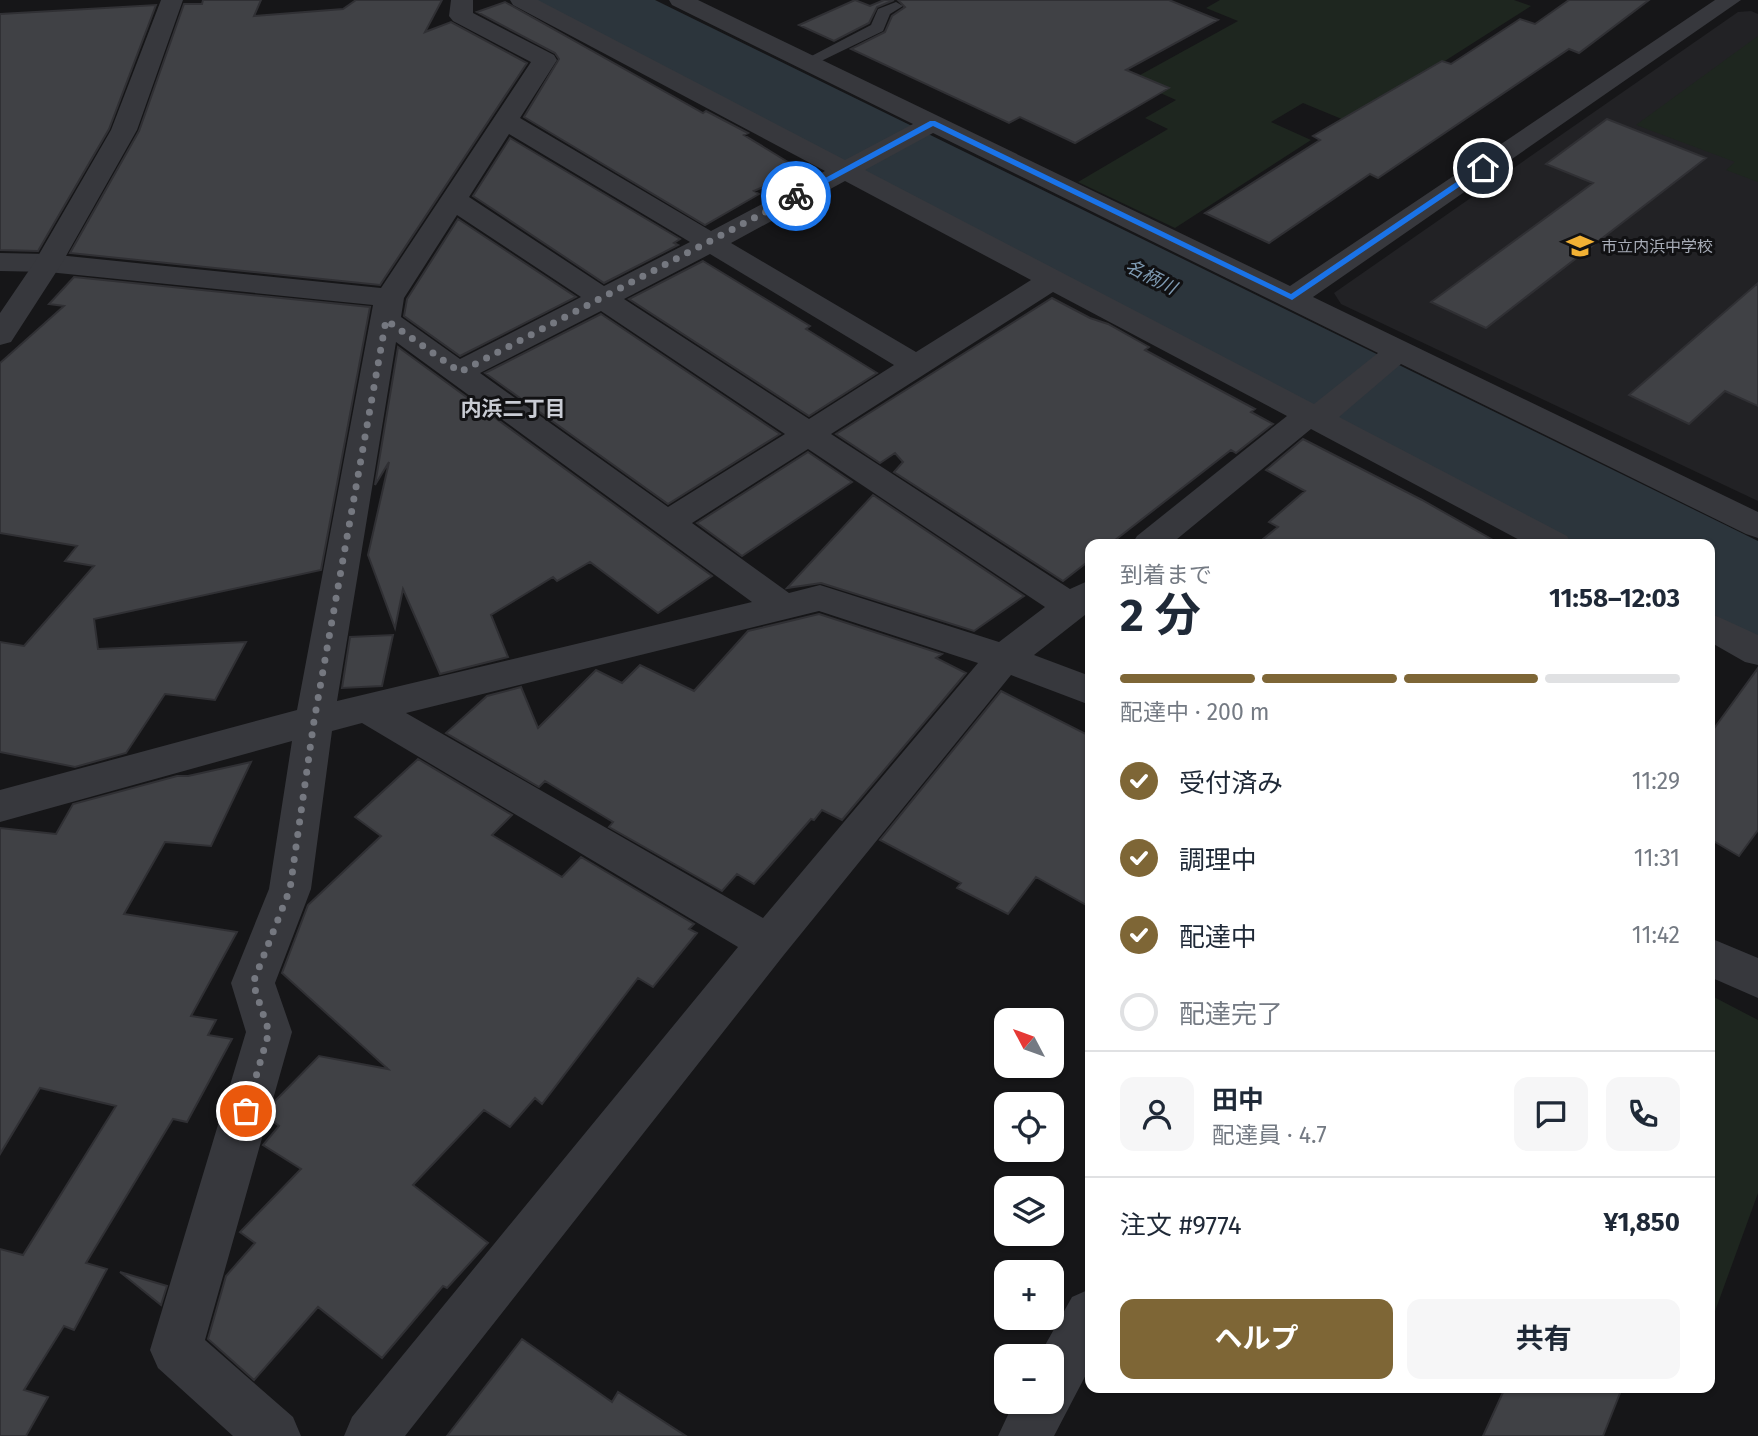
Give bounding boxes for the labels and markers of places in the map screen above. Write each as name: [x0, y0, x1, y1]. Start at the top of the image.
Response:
pin: [1453, 138, 1513, 198]
school or university icon: 市立内浜中学校: [1565, 231, 1595, 261]
place label: 市立内浜中学校: [1601, 237, 1713, 256]
pin: [216, 1081, 276, 1141]

